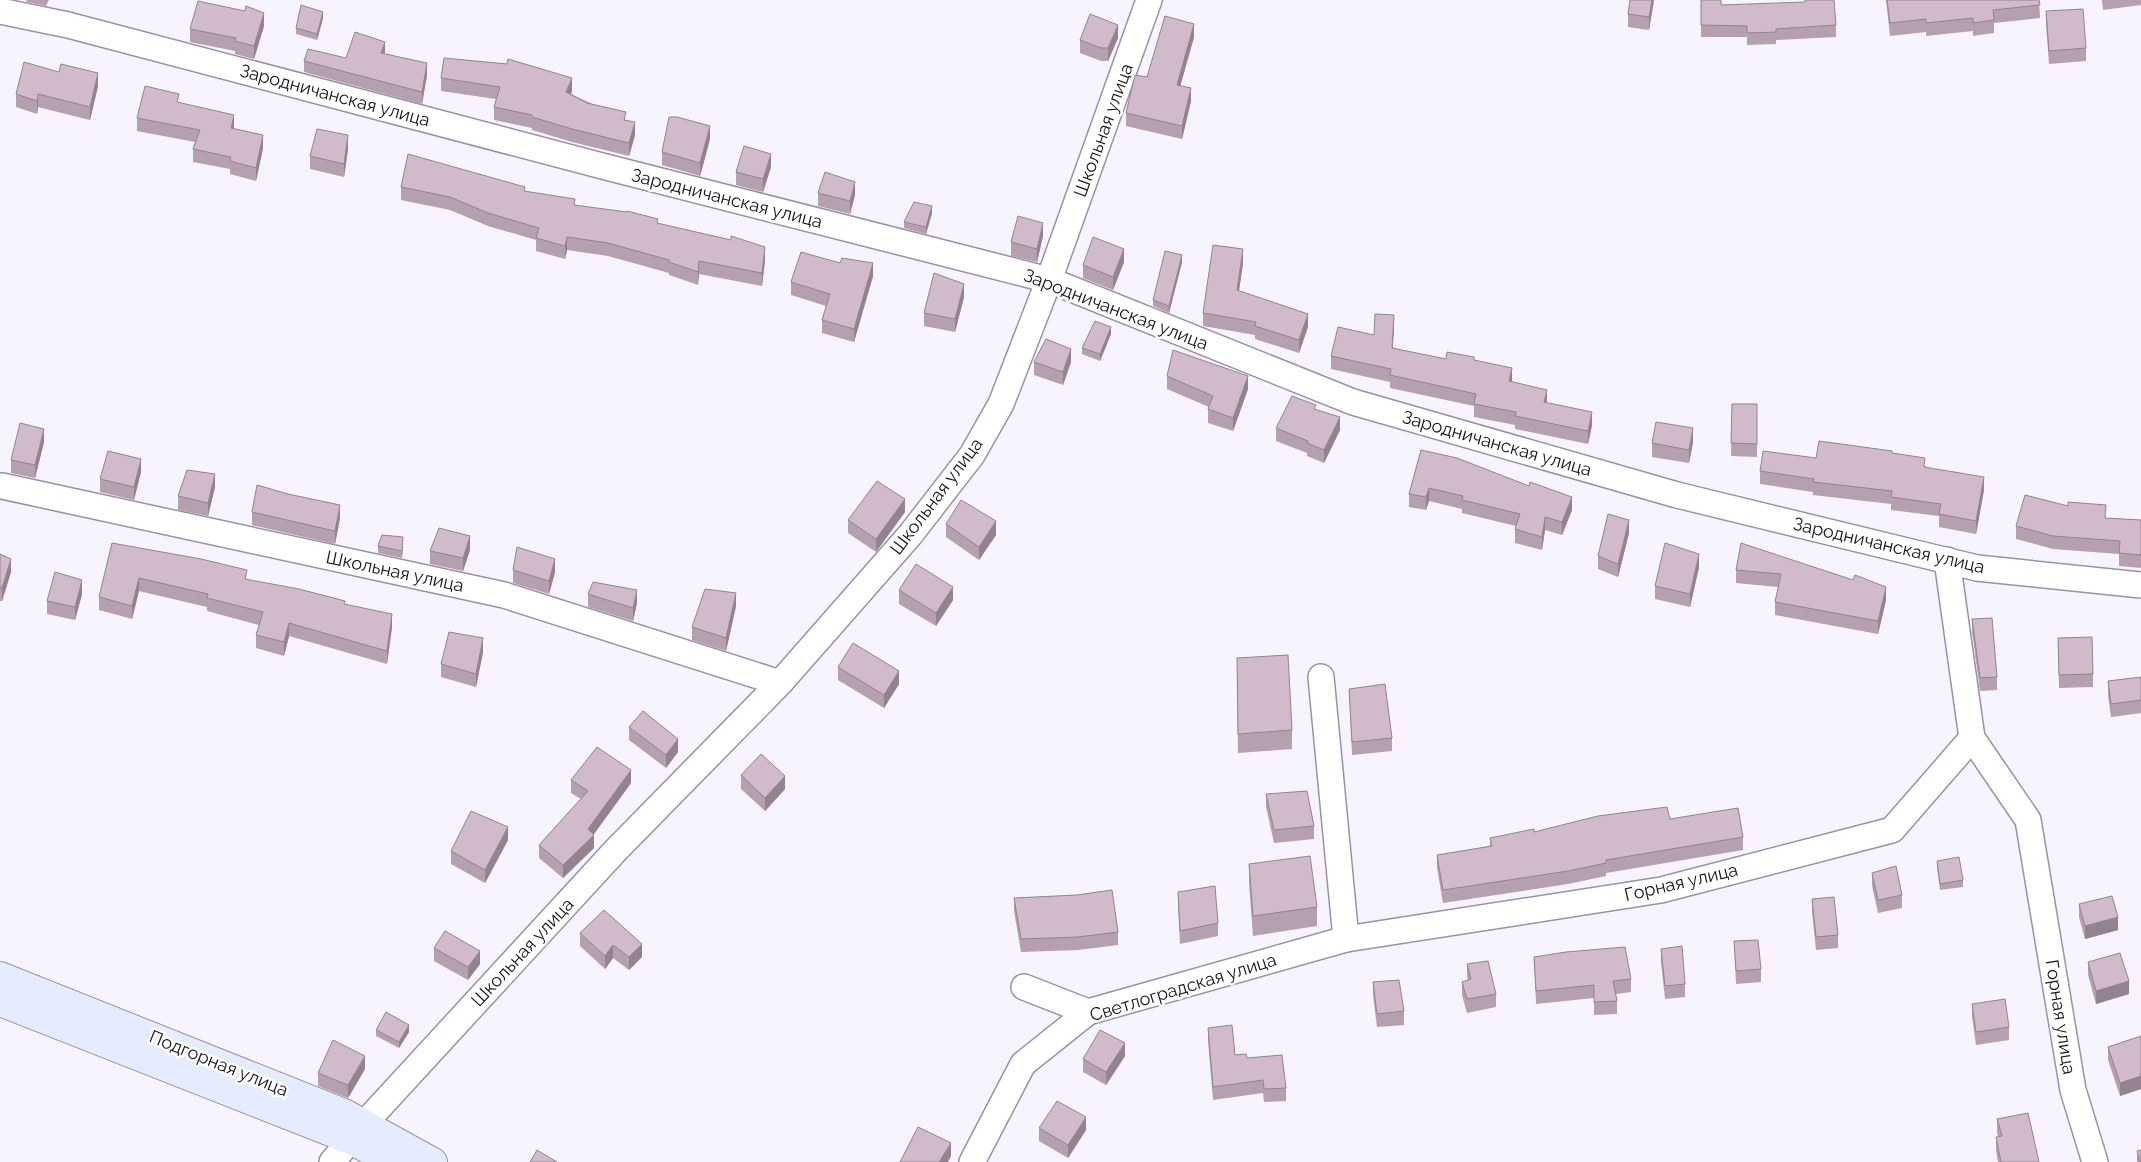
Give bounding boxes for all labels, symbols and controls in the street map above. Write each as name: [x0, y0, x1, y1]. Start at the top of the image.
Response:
street label: Зародничанская улица: [238, 59, 432, 131]
street label: Школьная улица: [1069, 60, 1137, 200]
street label: Зародничанская улица: [629, 164, 825, 232]
street label: Зародничанская улица: [1021, 264, 1211, 354]
street label: Зародничанская улица: [1400, 406, 1594, 480]
street label: Школьная улица: [885, 434, 987, 558]
street label: Зародничанская улица: [1791, 513, 1987, 577]
street label: Школьная улица: [324, 546, 466, 596]
street label: Горная улица: [1622, 859, 1740, 905]
street label: Школьная улица: [466, 894, 578, 1010]
street label: Светлоградская улица: [1087, 949, 1279, 1025]
street label: Горная улица: [2042, 958, 2080, 1076]
street label: Подгорная улица: [147, 1026, 291, 1100]

